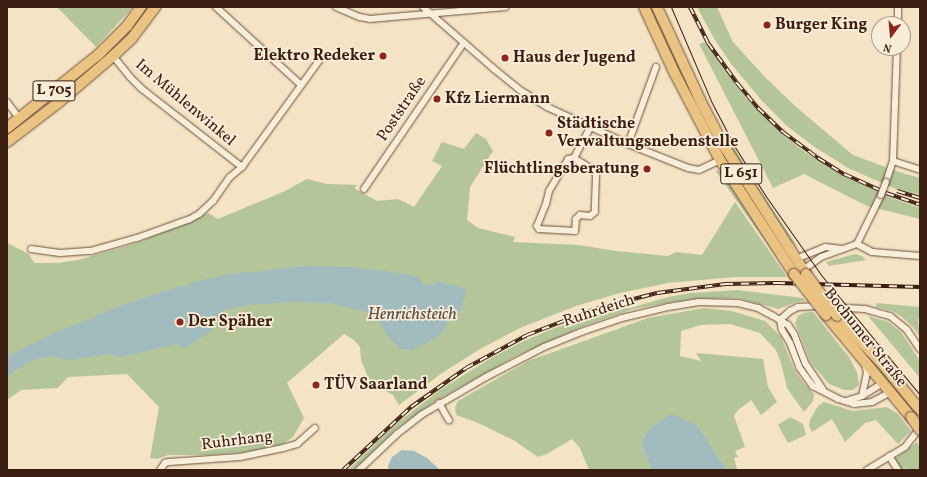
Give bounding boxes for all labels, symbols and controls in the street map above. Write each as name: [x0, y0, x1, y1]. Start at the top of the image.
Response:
place label: Burger King: [775, 15, 867, 35]
north arrow: [871, 16, 911, 56]
marker: Burger King: [762, 20, 772, 30]
text: N: [882, 39, 894, 55]
place label: Elektro Redeker: [253, 46, 375, 66]
place label: Haus der Jugend: [513, 48, 636, 68]
marker: Elektro Redeker: [378, 51, 388, 61]
marker: Haus der Jugend: [500, 53, 510, 63]
street label: Im Mühlenwinkel: [131, 55, 239, 151]
street label: Poststraße: [373, 73, 431, 145]
road number: L 705: [32, 78, 76, 104]
place label: Kfz Liermann: [445, 89, 550, 109]
marker: Kfz Liermann: [432, 94, 442, 104]
place label: Städtische Verwaltungsnebenstelle: [557, 114, 738, 152]
marker: Städtische Verwaltungsnebenstelle: [544, 128, 554, 138]
place label: Flüchtlingsberatung: [484, 159, 639, 179]
road number: L 651: [720, 161, 762, 187]
marker: Flüchtlingsberatung: [642, 164, 652, 174]
street label: Bochumer Straße: [819, 285, 911, 391]
street label: Ruhrdeich: [561, 290, 637, 332]
water label: Henrichsteich: [367, 305, 457, 325]
place label: Der Späher: [188, 312, 272, 332]
marker: Der Späher: [175, 317, 185, 327]
place label: TÜV Saarland: [324, 375, 428, 395]
marker: TÜV Saarland: [311, 380, 321, 390]
street label: Ruhrhang: [200, 427, 274, 455]

